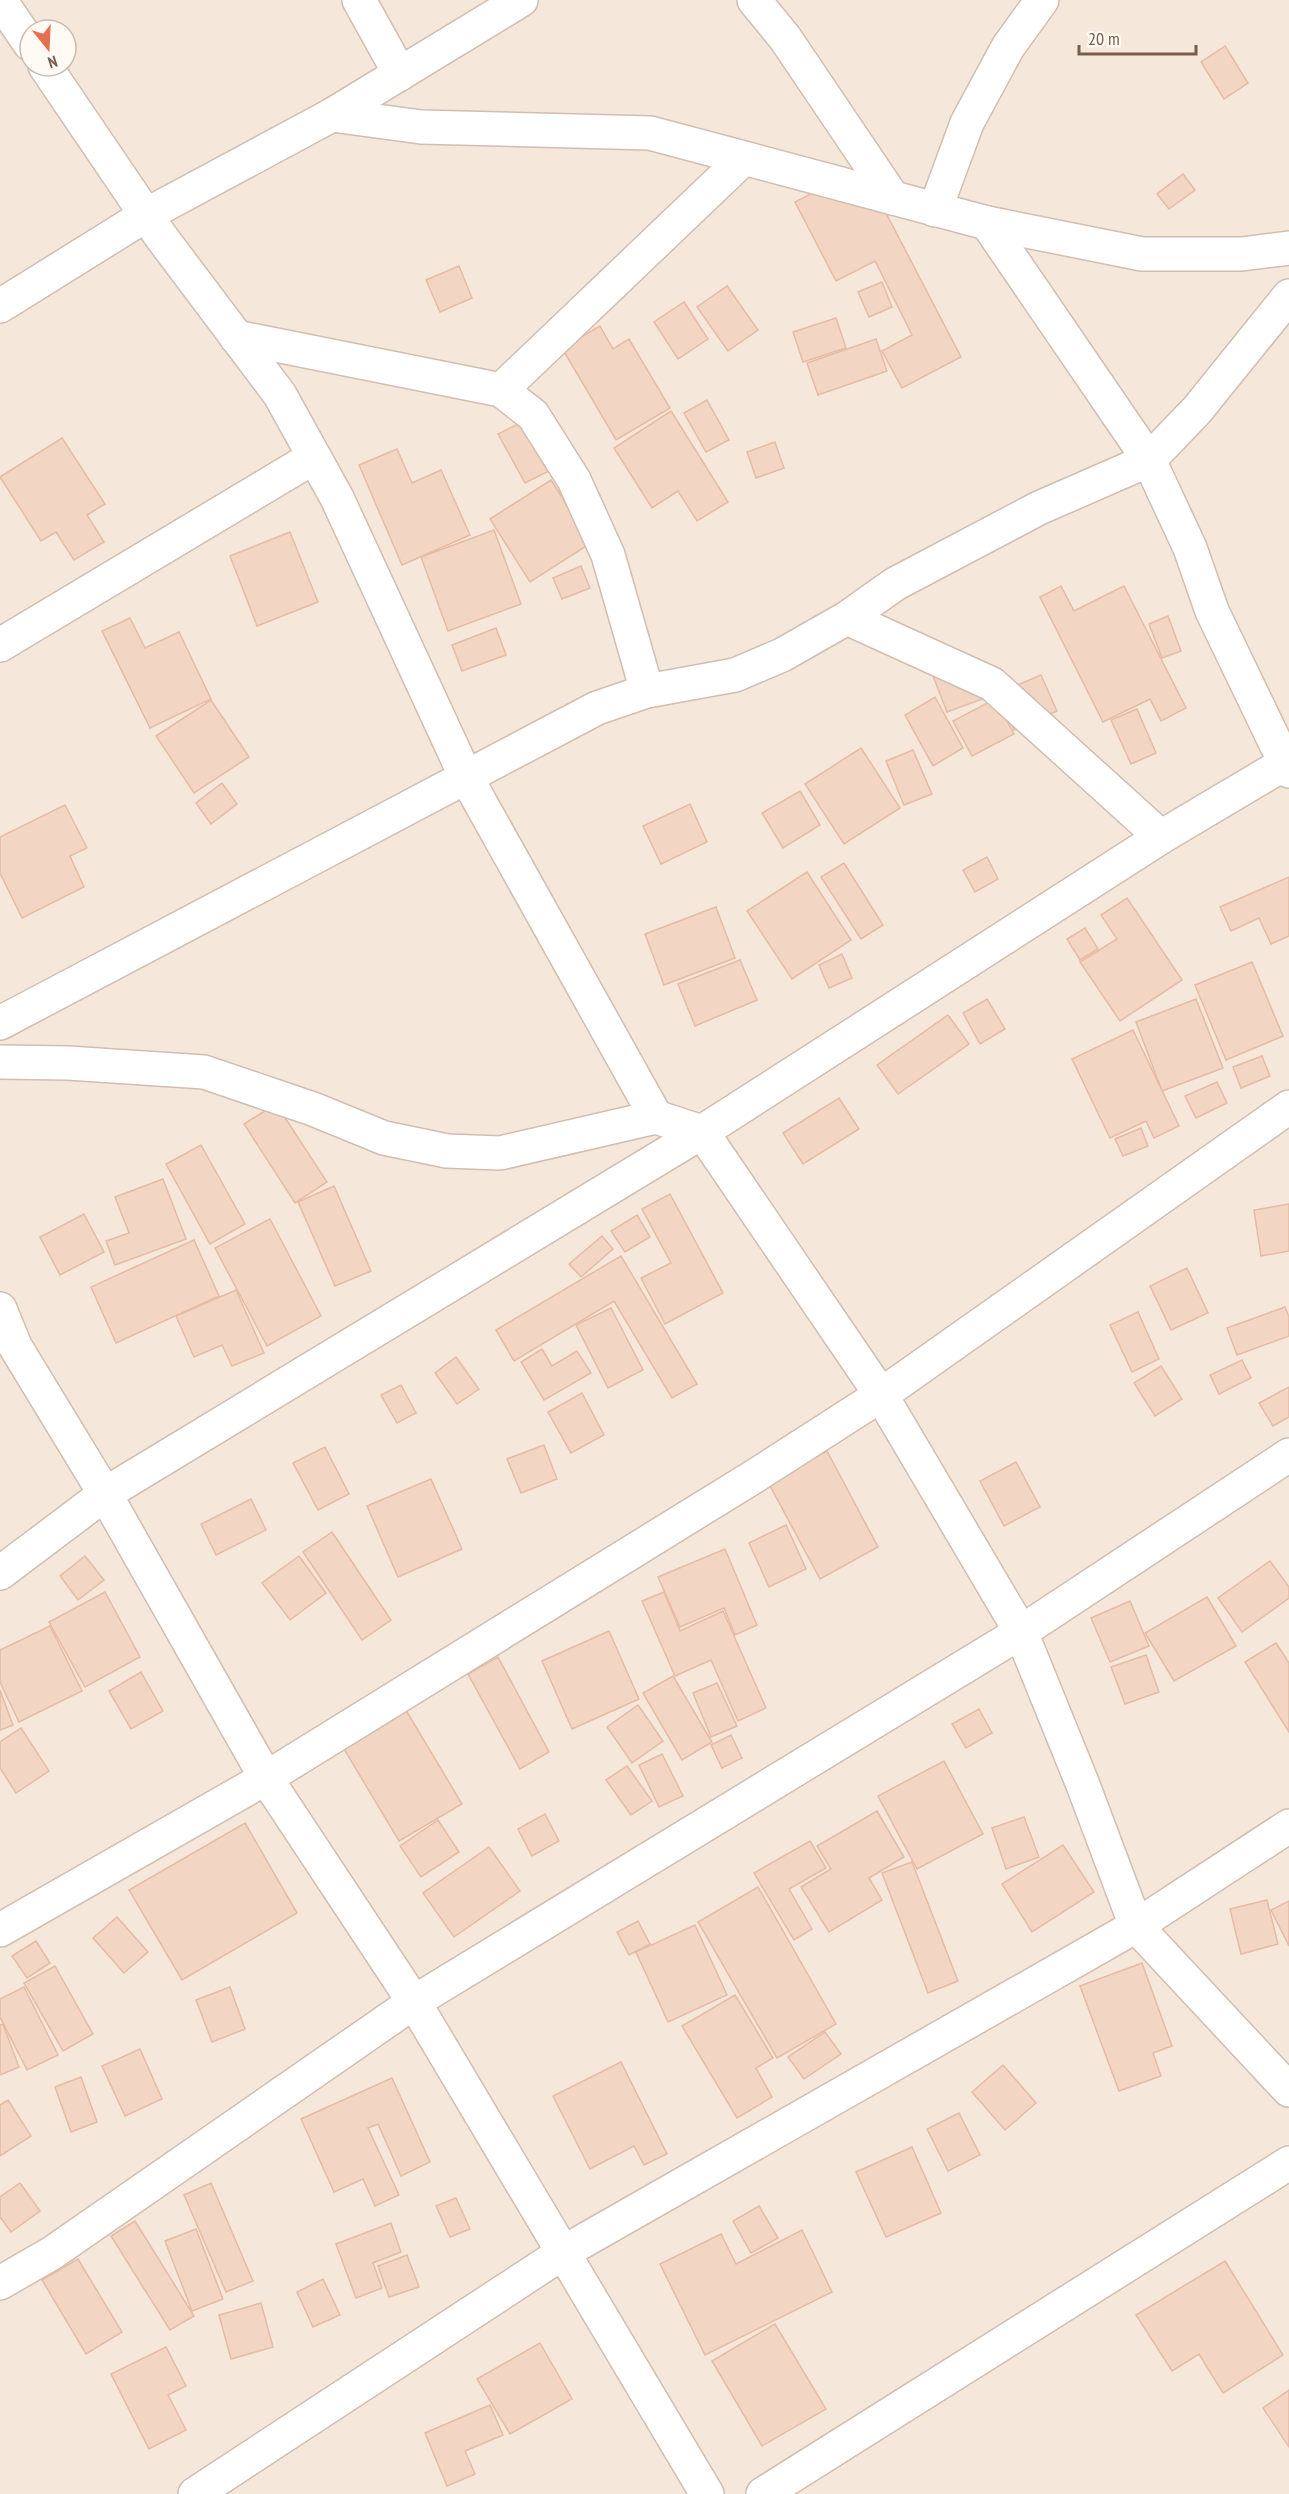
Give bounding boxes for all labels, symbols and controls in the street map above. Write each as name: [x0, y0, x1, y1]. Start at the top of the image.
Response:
north arrow: [18, 18, 78, 78]
scale bar: [1079, 18, 1196, 56]
text: 20 m: [1088, 27, 1120, 50]
text: N: [45, 51, 60, 73]

